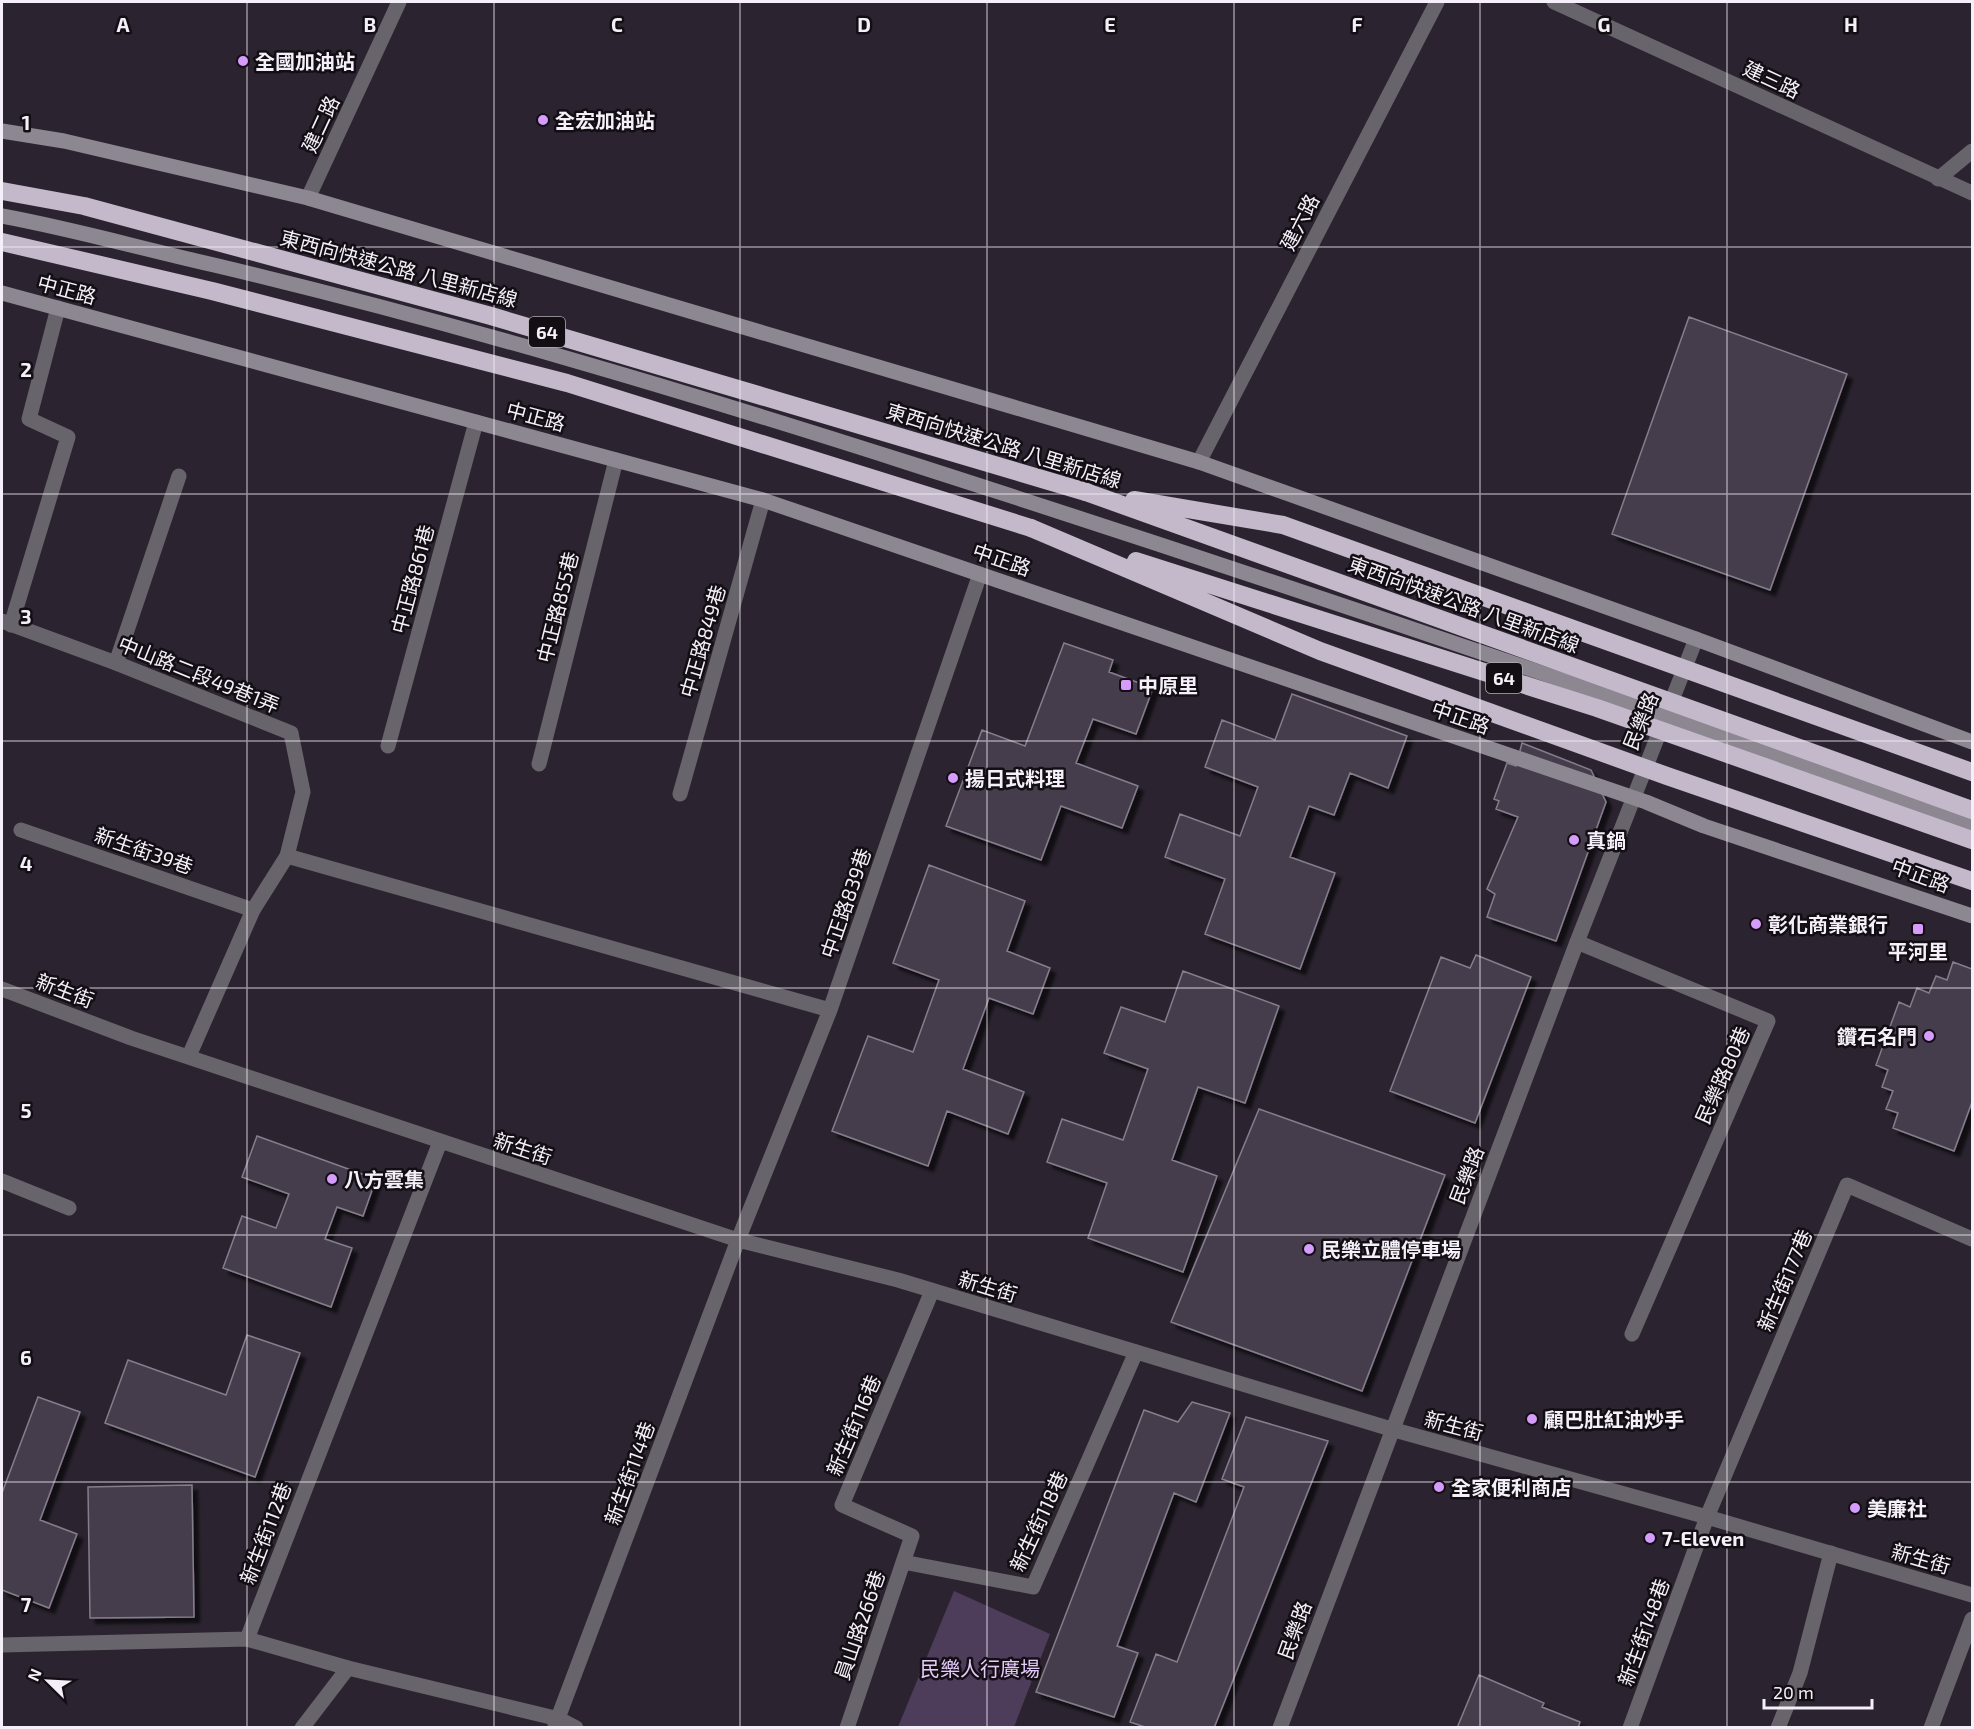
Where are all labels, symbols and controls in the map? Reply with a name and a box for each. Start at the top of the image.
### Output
text: A [116,12,130,36]
text: B [364,12,376,36]
text: C [611,12,623,36]
text: D [857,12,871,36]
text: E [1104,12,1116,36]
text: F [1351,12,1363,36]
text: G [1598,12,1610,36]
text: H [1844,12,1858,36]
place label: 全國加油站 [255,49,355,73]
marker: 全國加油站 [236,54,250,68]
street label: 建三路 [1740,55,1804,103]
street label: 建二路 [296,92,344,156]
place label: 全宏加油站 [555,108,655,132]
text: 1 [22,110,30,134]
marker: 全宏加油站 [536,113,550,127]
street label: 建六路 [1275,190,1323,254]
street label: 東西向快速公路 八里新店線 [278,225,520,311]
street label: 中正路 [35,270,99,308]
road number: 64 [529,317,565,347]
text: 2 [20,357,32,381]
street label: 中正路 [504,397,568,435]
street label: 東西向快速公路 八里新店線 [884,398,1124,492]
street label: 中正路861巷 [386,522,438,636]
street label: 中正路 [970,538,1034,580]
street label: 中正路855巷 [532,549,582,665]
street label: 東西向快速公路 八里新店線 [1345,551,1583,657]
street label: 中正路849巷 [674,582,730,700]
text: 3 [20,604,32,628]
street label: 中山路二段49巷1弄 [115,631,283,717]
road number: 64 [1486,663,1522,693]
place label: 中原里 [1138,673,1198,697]
marker: 中原里 [1119,678,1133,692]
street label: 民樂路 [1618,689,1662,753]
street label: 中正路 [1429,696,1493,738]
place label: 揚日式料理 [965,766,1065,790]
marker: 揚日式料理 [946,771,960,785]
street label: 新生街39巷 [92,822,196,878]
place label: 真鍋 [1586,828,1626,852]
marker: 真鍋 [1567,833,1581,847]
street label: 中正路839巷 [815,845,875,961]
text: 4 [20,851,33,875]
street label: 中正路 [1889,853,1953,897]
place label: 彰化商業銀行 [1768,912,1888,936]
marker: 彰化商業銀行 [1749,917,1763,931]
marker: 平河里 [1911,922,1925,936]
place label: 平河里 [1888,939,1948,963]
street label: 新生街 [33,968,97,1012]
street label: 民樂路80巷 [1690,1023,1754,1127]
place label: 鑽石名門 [1837,1024,1917,1048]
marker: 鑽石名門 [1922,1029,1936,1043]
text: 5 [20,1098,32,1122]
street label: 新生街 [491,1127,555,1169]
street label: 民樂路 [1444,1143,1488,1207]
place label: 八方雲集 [344,1167,424,1191]
marker: 八方雲集 [325,1172,339,1186]
street label: 新生街177巷 [1752,1225,1816,1335]
place label: 民樂立體停車場 [1321,1237,1461,1261]
marker: 民樂立體停車場 [1302,1242,1316,1256]
street label: 新生街 [956,1266,1020,1306]
text: 6 [20,1345,32,1369]
street label: 新生街116巷 [821,1371,885,1479]
street label: 新生街 [1422,1406,1486,1444]
place label: 顧巴肚紅油炒手 [1544,1407,1684,1431]
marker: 顧巴肚紅油炒手 [1525,1412,1539,1426]
street label: 新生街114巷 [599,1418,659,1528]
street label: 新生街118巷 [1004,1467,1072,1575]
place label: 全家便利商店 [1451,1475,1571,1499]
street label: 新生街112巷 [235,1479,295,1587]
marker: 全家便利商店 [1432,1480,1446,1494]
place label: 美廉社 [1867,1496,1927,1520]
marker: 美廉社 [1848,1501,1862,1515]
place label: 7-Eleven [1662,1526,1744,1550]
marker: 7-Eleven [1643,1531,1657,1545]
street label: 新生街 [1889,1538,1953,1578]
street label: 員山路266巷 [829,1567,889,1683]
street label: 新生街148巷 [1613,1575,1673,1689]
text: 7 [21,1592,32,1616]
street label: 民樂路 [1272,1598,1316,1662]
north arrow [18,1651,78,1711]
park label: 民樂人行廣場 [920,1656,1040,1680]
text: N [23,1666,45,1684]
scale bar [1764,1672,1872,1710]
text: 20 m [1773,1681,1814,1703]

